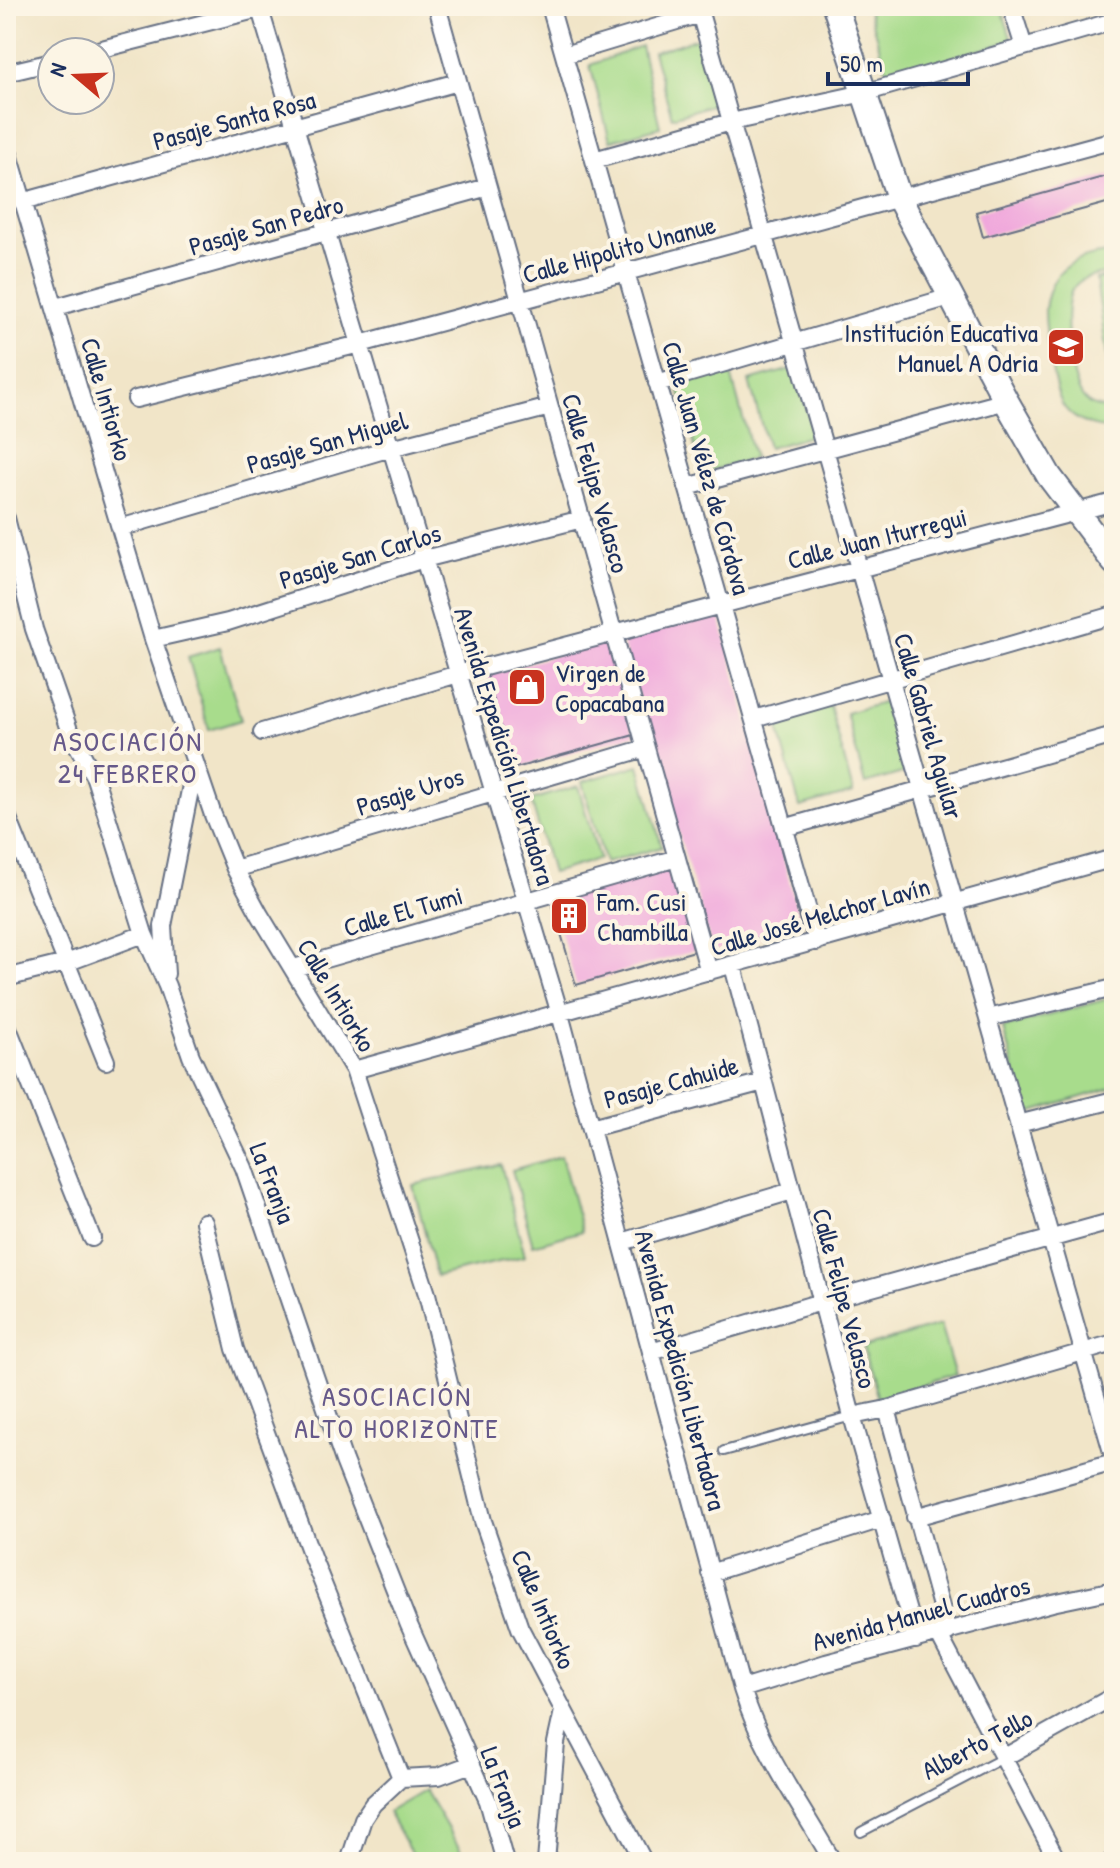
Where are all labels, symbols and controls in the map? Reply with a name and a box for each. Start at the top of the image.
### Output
north arrow [36,36,116,116]
scale bar [828,36,968,86]
text: 50 m [840,47,883,79]
text: N [41,59,73,80]
street label: Pasaje Santa Rosa [149,82,319,158]
street label: Pasaje San Pedro [185,186,347,264]
street label: Calle Hipolito Unanue [519,206,719,292]
place label: Institución Educativa Manuel A Odria [844,315,1038,380]
school or university icon: Institución Educativa Manuel A Odria [1045,326,1087,368]
street label: Calle Intiorko [73,333,141,465]
street label: Calle Juan Vélez de Córdova [654,337,760,599]
street label: Calle Felipe Velasco [554,389,638,577]
street label: Pasaje San Miguel [243,402,412,482]
street label: Calle Juan Iturregui [784,499,970,577]
street label: Pasaje San Carlos [275,515,445,597]
street label: Avenida Expedición Libertadora [446,603,564,889]
street label: Calle Gabriel Aguilar [886,629,972,823]
place label: Virgen de Copacabana [555,655,664,720]
shop icon: Virgen de Copacabana [506,666,548,708]
district label: ASOCIACIÓN 24 FEBRERO [53,722,203,792]
street label: Pasaje Uros [352,758,468,824]
street label: Calle José Melchor Lavín [706,868,934,964]
street label: Calle El Tumi [339,877,467,945]
place label: Fam. Cusi Chambilla [596,884,688,949]
building icon: Fam. Cusi Chambilla [548,895,590,937]
street label: Calle Intiorko [289,932,385,1058]
street label: Pasaje Cahuide [600,1047,742,1117]
street label: La Franja [242,1138,304,1228]
street label: Calle Felipe Velasco [804,1204,886,1392]
street label: Avenida Expedición Libertadora [627,1226,735,1514]
district label: ASOCIACIÓN ALTO HORIZONTE [294,1377,500,1447]
street label: Calle Intiorko [503,1544,585,1674]
street label: Avenida Manuel Cuadros [808,1567,1034,1659]
street label: Alberto Tello [916,1700,1038,1788]
street label: La Franja [473,1742,535,1832]

